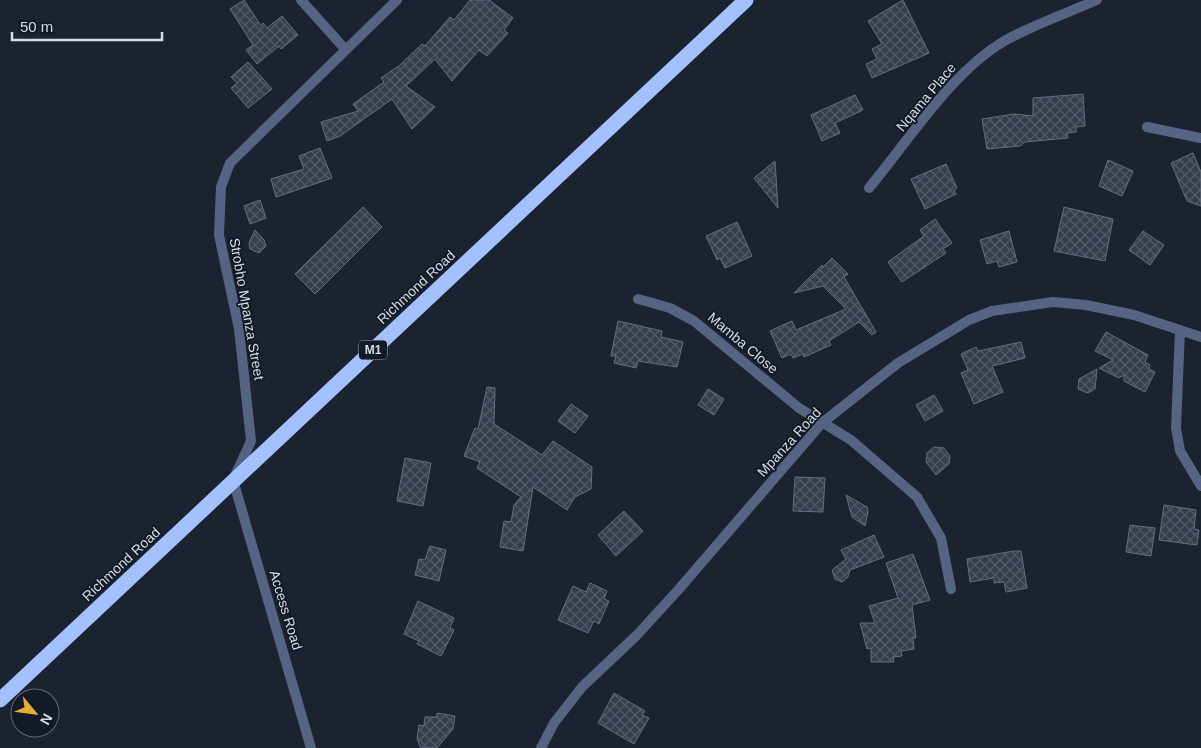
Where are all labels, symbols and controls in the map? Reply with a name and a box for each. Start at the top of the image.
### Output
scale bar [12,10,162,42]
text: 50 m [20,18,53,35]
street label: Nqama Place [893,60,959,134]
street label: Strobho Mpanza Street [227,237,267,381]
street label: Richmond Road [374,247,458,327]
street label: Mamba Close [705,309,781,377]
road number: M1 [359,340,387,360]
street label: Mpanza Road [754,404,824,480]
street label: Richmond Road [79,524,163,604]
street label: Access Road [266,568,306,652]
north arrow [10,688,60,738]
text: N [37,711,56,728]

